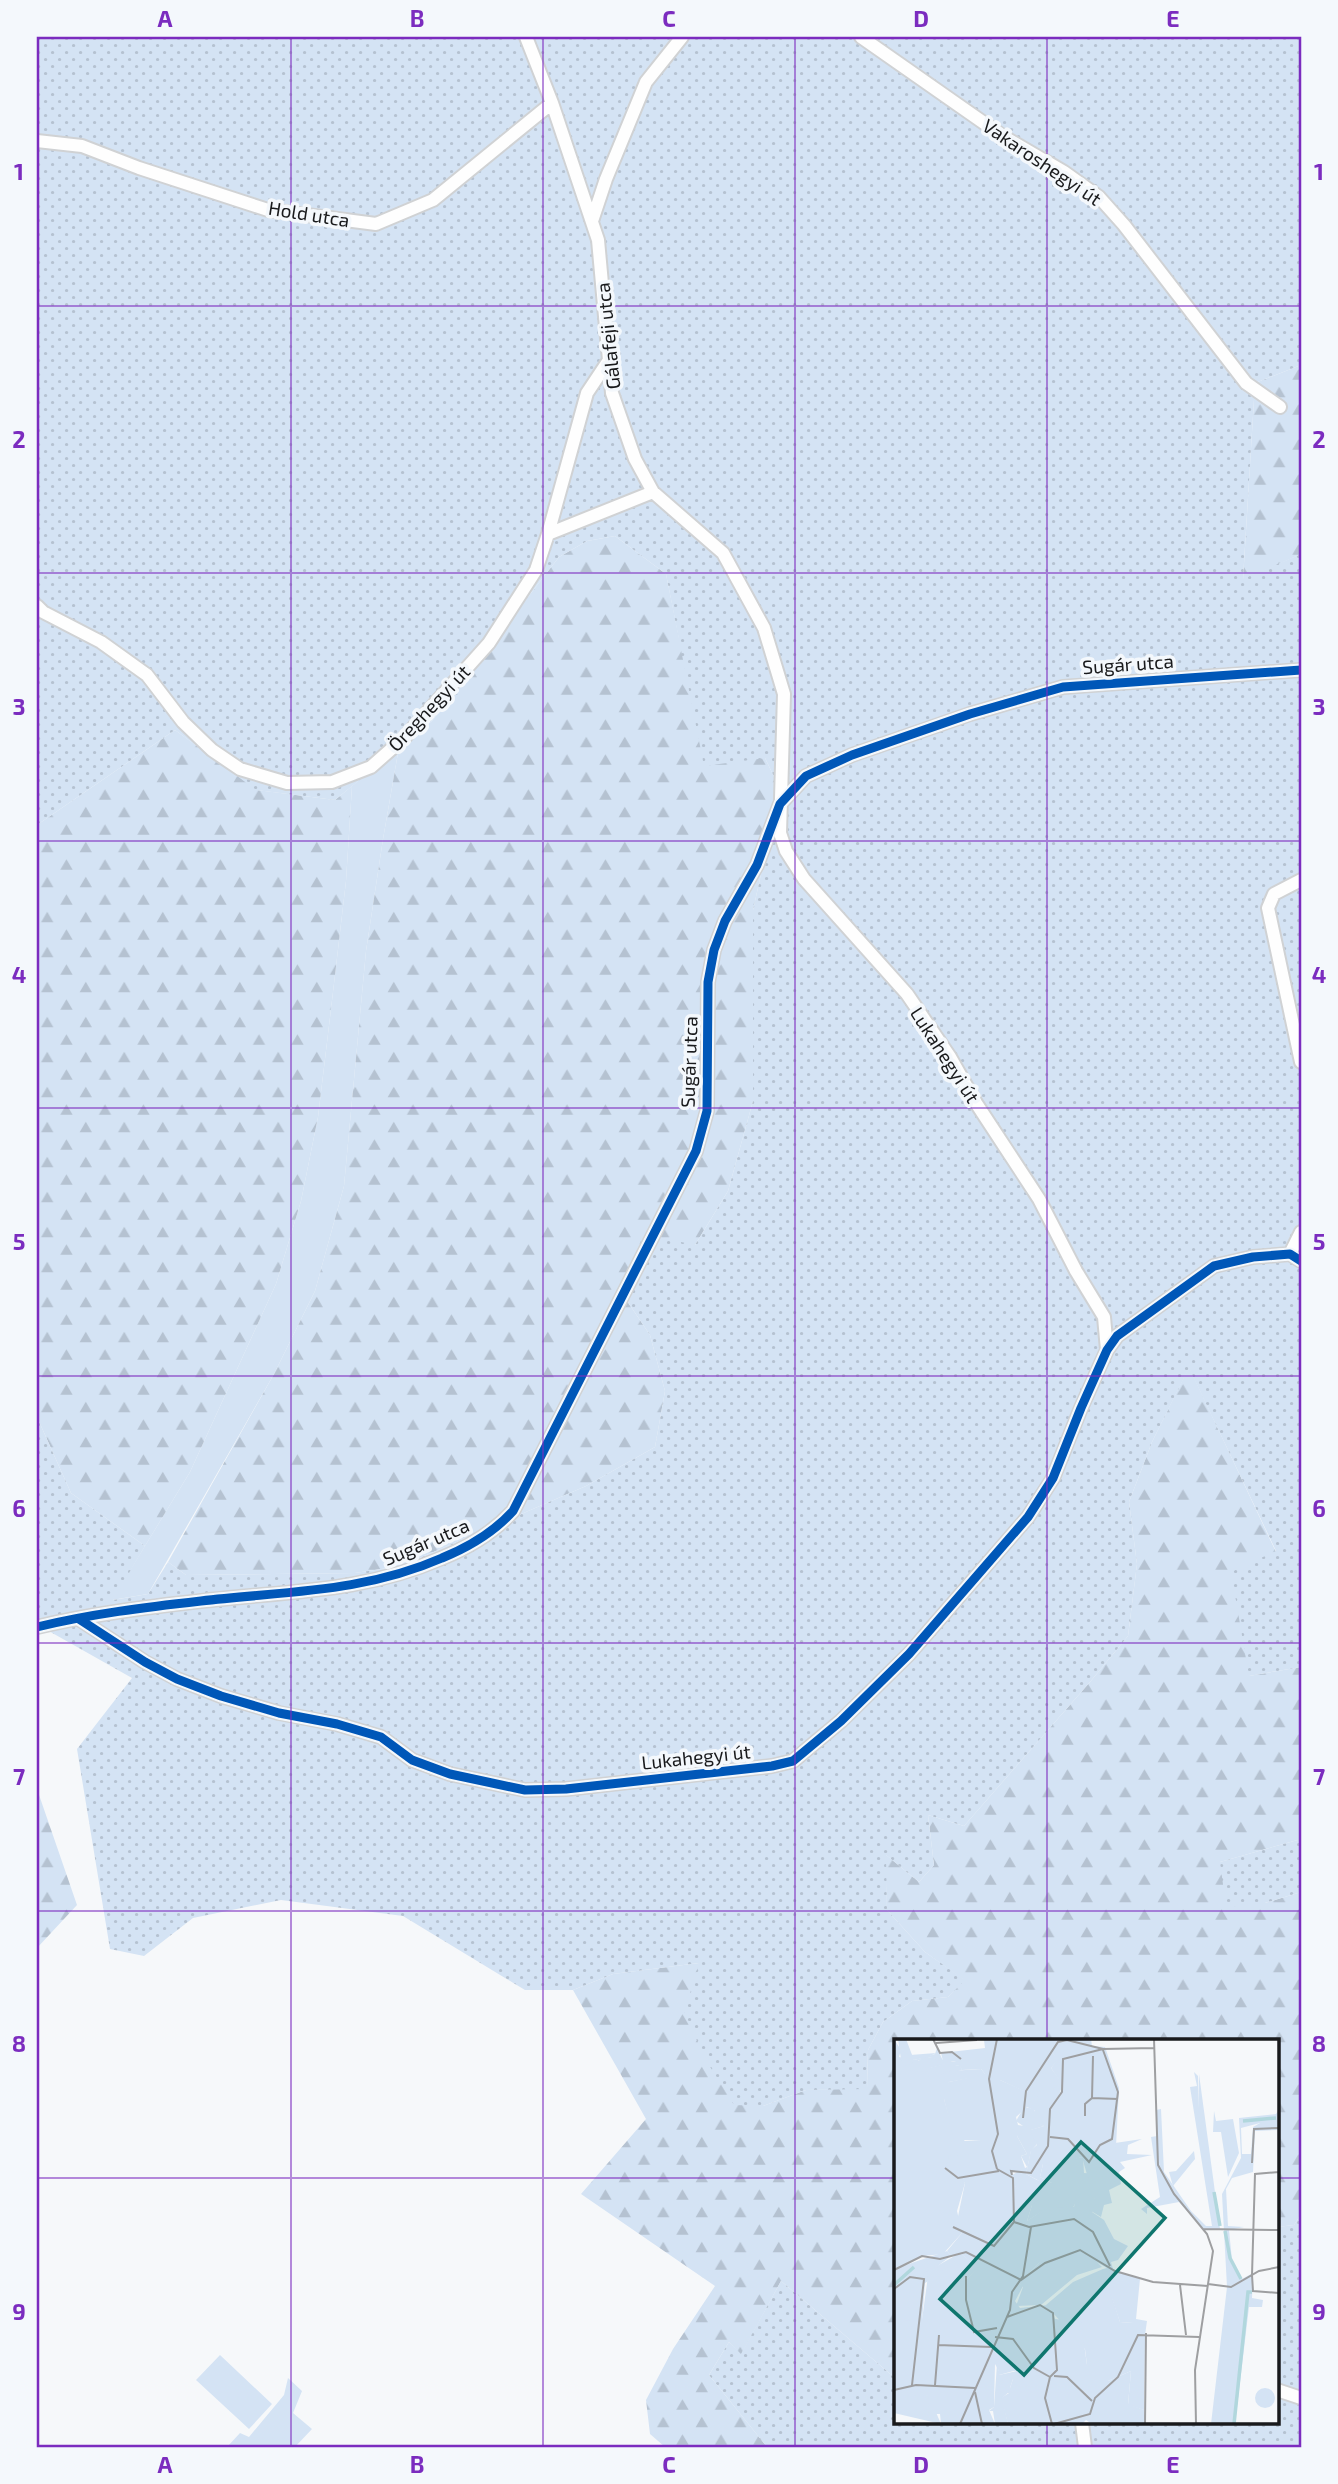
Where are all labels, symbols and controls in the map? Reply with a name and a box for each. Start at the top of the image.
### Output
text: A [157,4,173,32]
text: B [410,4,424,32]
text: C [662,4,676,32]
text: D [913,4,929,32]
text: E [1166,4,1180,32]
street label: Vakaroshegyi út [979,113,1106,210]
text: 1 [14,157,24,185]
text: 1 [1314,157,1324,185]
street label: Hold utca [267,196,351,231]
street label: Gálafeji utca [590,282,625,391]
text: 2 [12,425,26,453]
text: 2 [1312,425,1326,453]
street label: Sugár utca [1081,649,1174,678]
street label: Öreghegyi út [383,660,474,756]
text: 3 [12,692,26,720]
text: 3 [1312,692,1326,720]
text: 4 [12,960,26,988]
text: 4 [1312,960,1326,988]
street label: Lukahegyi út [906,1002,985,1107]
street label: Sugár utca [675,1016,702,1108]
text: 5 [13,1227,25,1255]
text: 5 [1313,1227,1325,1255]
text: 6 [12,1494,26,1522]
text: 6 [1312,1494,1326,1522]
street label: Sugár utca [379,1513,472,1570]
street label: Lukahegyi út [640,1739,752,1774]
text: 7 [13,1762,25,1790]
text: 7 [1313,1762,1325,1790]
text: 8 [12,2029,26,2057]
text: 8 [1312,2029,1326,2057]
inset map [894,2039,1278,2424]
text: 9 [12,2297,26,2325]
text: 9 [1312,2297,1326,2325]
text: A [157,2450,173,2478]
text: B [410,2450,424,2478]
text: C [662,2450,676,2478]
text: D [913,2450,929,2478]
text: E [1166,2450,1180,2478]

